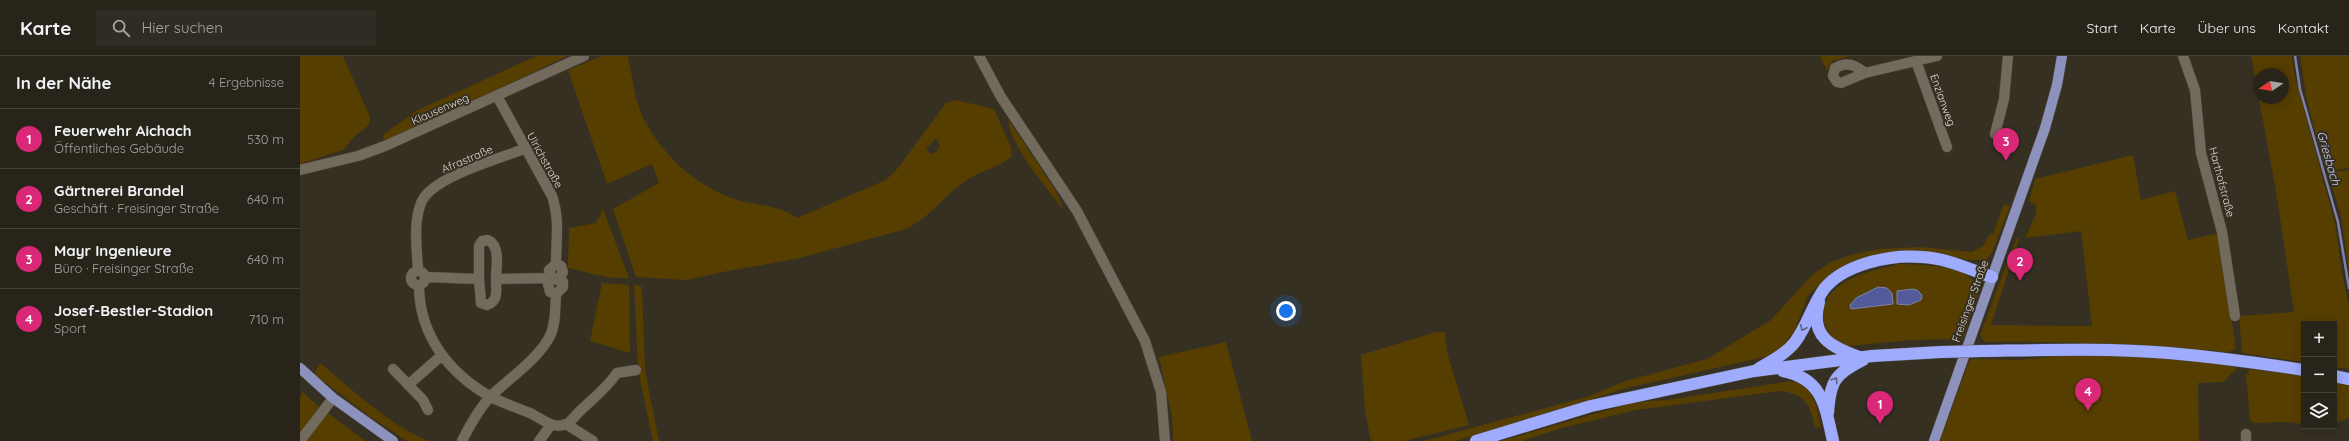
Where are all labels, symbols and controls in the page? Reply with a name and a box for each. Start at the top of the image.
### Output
search box [96,10,376,46]
text: Karte [20,16,72,40]
icon: search [110,17,132,39]
text: Hier suchen [142,18,223,37]
text: Start [2086,19,2118,37]
text: Karte [2140,19,2176,37]
text: Über uns [2198,19,2256,37]
text: Kontakt [2278,19,2329,37]
north arrow [2253,68,2289,104]
text: In der Nähe [16,72,112,93]
street label: Enzianweg [1927,72,1959,128]
text: 4 Ergebnisse [208,74,284,90]
street label: Klausenweg [409,90,471,128]
text: Feuerwehr Aichach [54,121,192,140]
pin: 3 [1993,128,2019,161]
water label: Griesbach [2314,129,2344,187]
street label: Ulrichstraße [524,130,566,190]
text: 1 [26,131,32,147]
text: 530 m [247,131,284,147]
text: Öffentliches Gebäude [54,140,184,156]
street label: Afrastraße [439,142,495,176]
street label: Harthofstraße [2206,145,2238,219]
text: Gärtnerei Brandel [54,181,184,200]
text: 2 [25,191,33,207]
text: 640 m [247,191,284,207]
text: Geschäft · Freisinger Straße [54,200,219,216]
text: Mayr Ingenieure [54,241,172,260]
pin: 2 [2007,248,2033,281]
text: 3 [26,251,32,267]
text: 640 m [247,251,284,267]
street label: Freisinger Straße [1949,258,1991,344]
text: Büro · Freisinger Straße [54,260,194,276]
text: Josef-Bestler-Stadion [54,301,213,320]
your location [1276,301,1296,321]
text: 4 [25,311,33,327]
text: 710 m [249,311,284,327]
text: Sport [54,320,86,336]
map controls [2301,321,2337,429]
button: + [2301,321,2337,357]
one-way arrow [1800,324,1808,331]
button: − [2301,357,2337,393]
one-way arrow [1831,377,1838,384]
pin: 4 [2075,378,2101,411]
pin: 1 [1867,391,1893,424]
button: layers [2301,393,2337,429]

